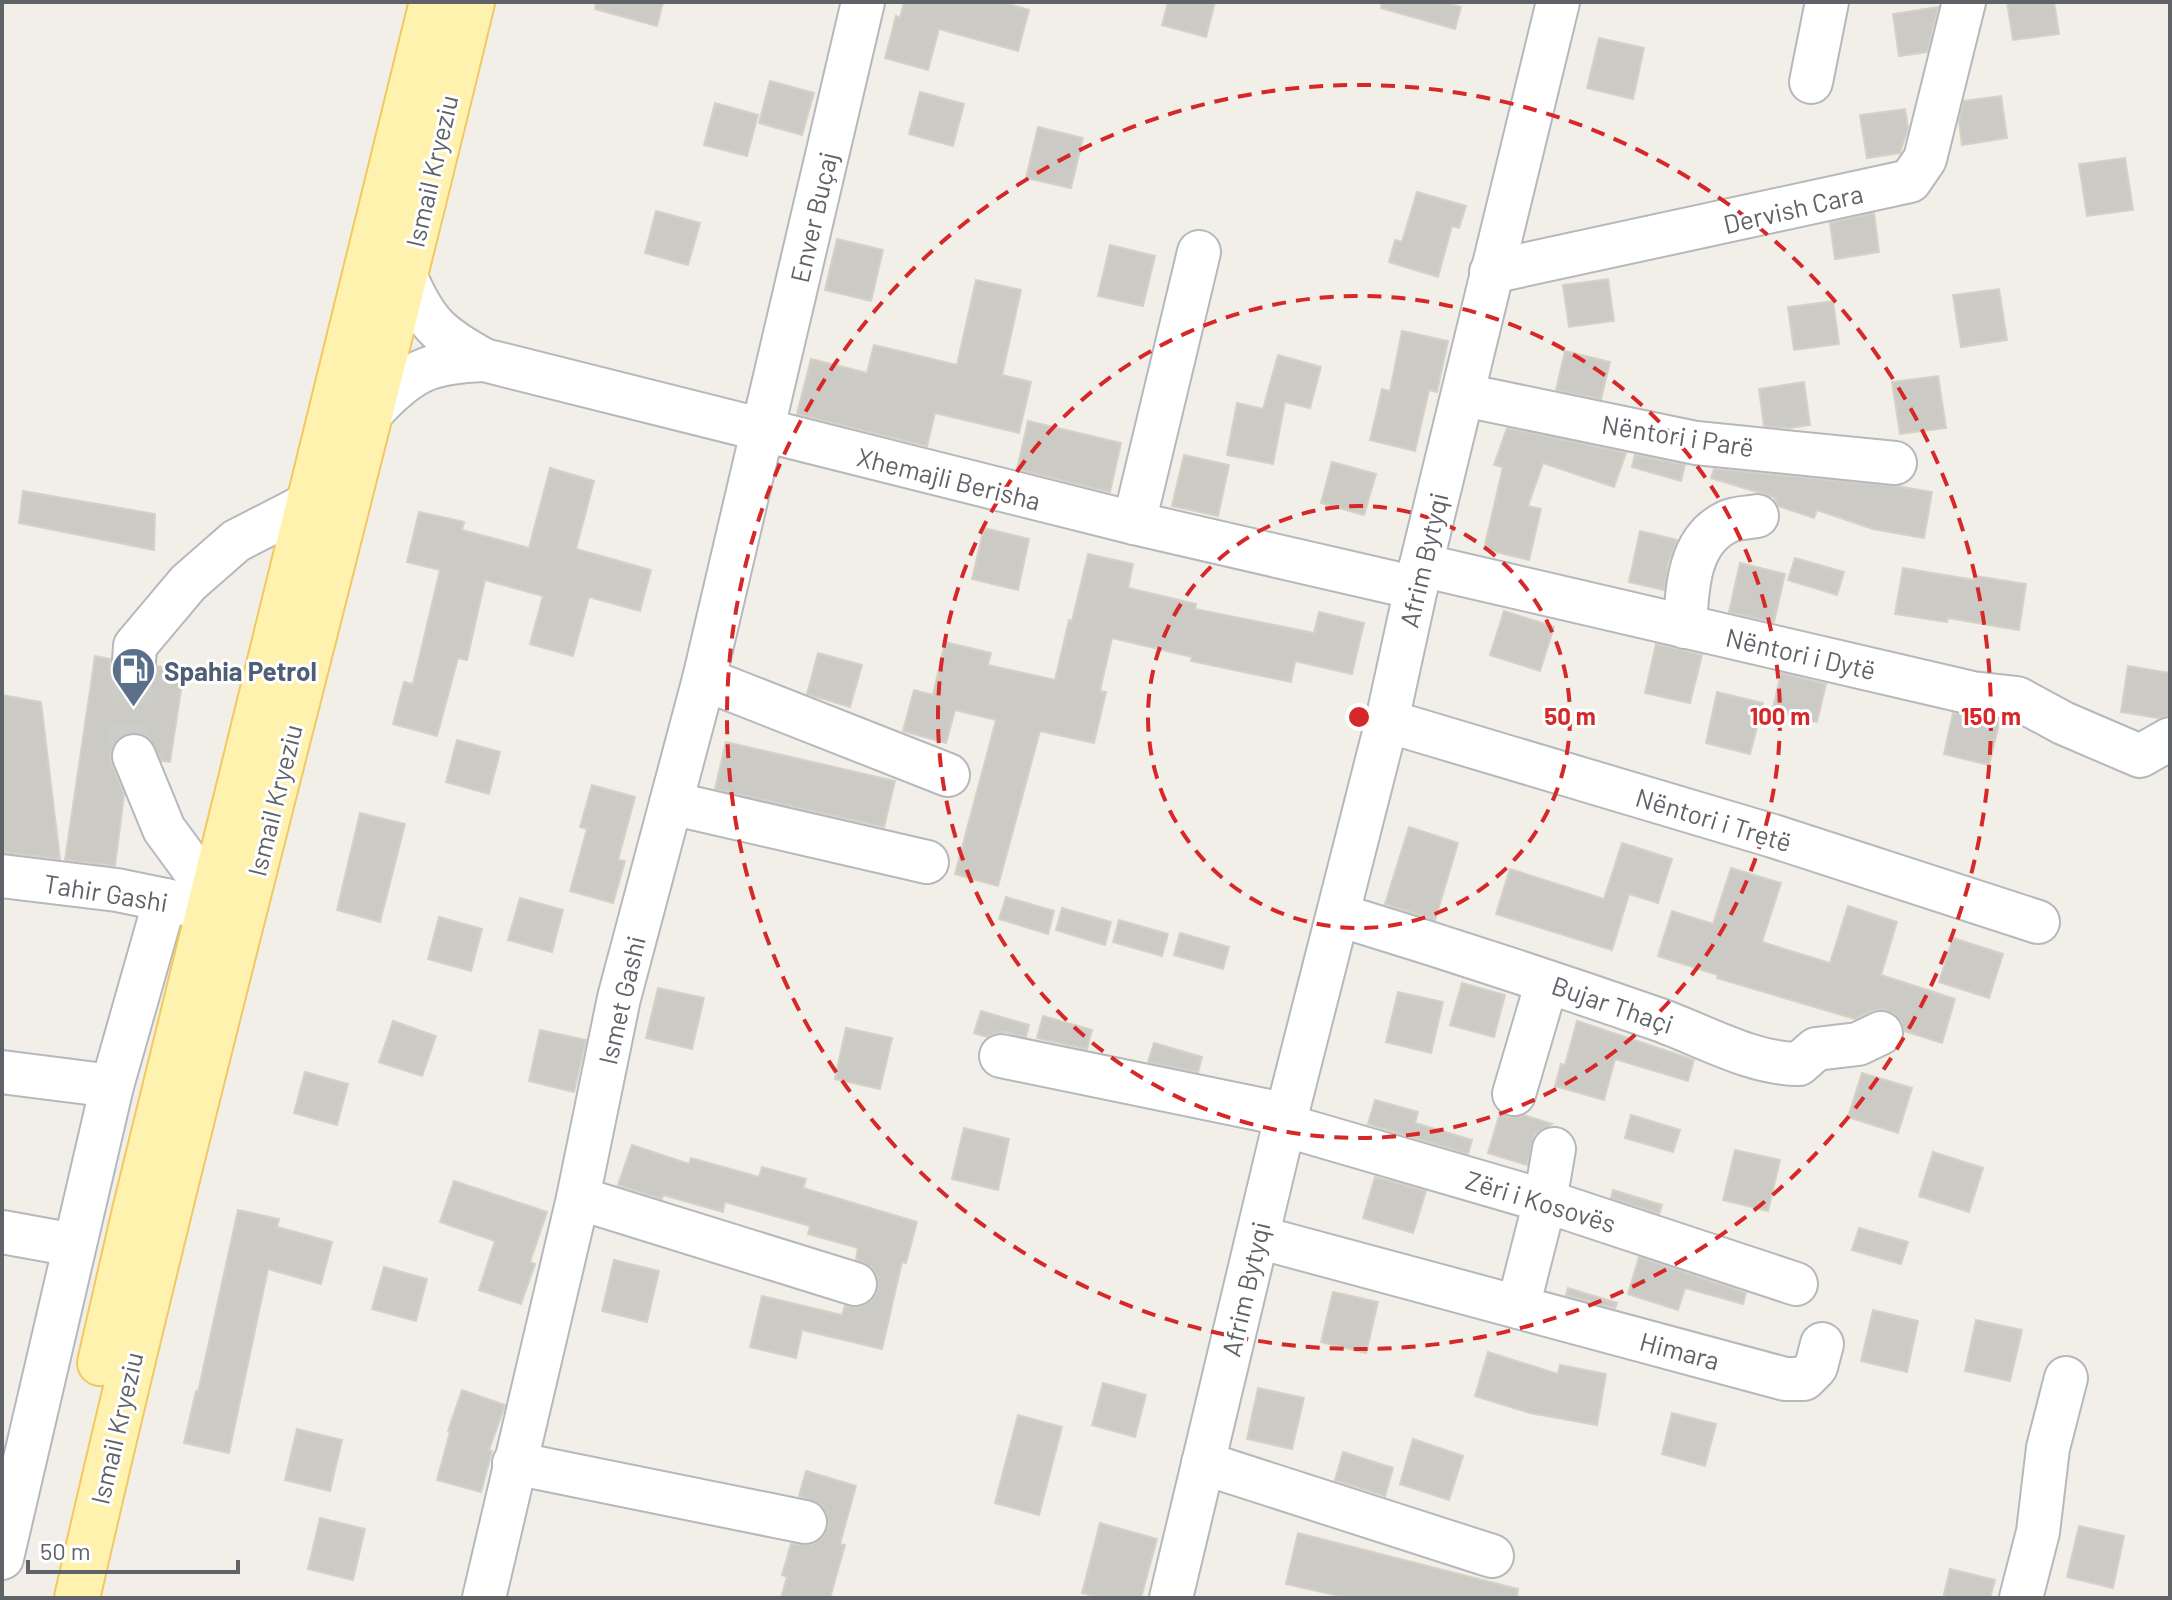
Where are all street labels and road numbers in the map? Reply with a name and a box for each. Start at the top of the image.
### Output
street label: Ismail Kryeziu [398,92,464,250]
street label: Enver Buçaj [783,149,843,285]
street label: Dervish Cara [1720,177,1866,239]
street label: Nëntori i Parë [1600,408,1756,462]
street label: Xhemajli Berisha [854,440,1044,516]
street label: Afrim Bytyqi [1392,490,1454,630]
street label: Nëntori i Dytë [1723,621,1879,685]
street label: Ismail Kryeziu [240,721,308,879]
street label: Nëntori i Tretë [1632,781,1796,857]
street label: Tahir Gashi [42,867,170,917]
street label: Ismet Gashi [591,933,651,1067]
street label: Bujar Thaçi [1548,969,1678,1039]
street label: Zëri i Kosovës [1462,1164,1620,1238]
street label: Afrim Bytyqi [1214,1219,1276,1359]
street label: Himara [1637,1325,1723,1375]
street label: Ismail Kryeziu [83,1349,149,1507]

